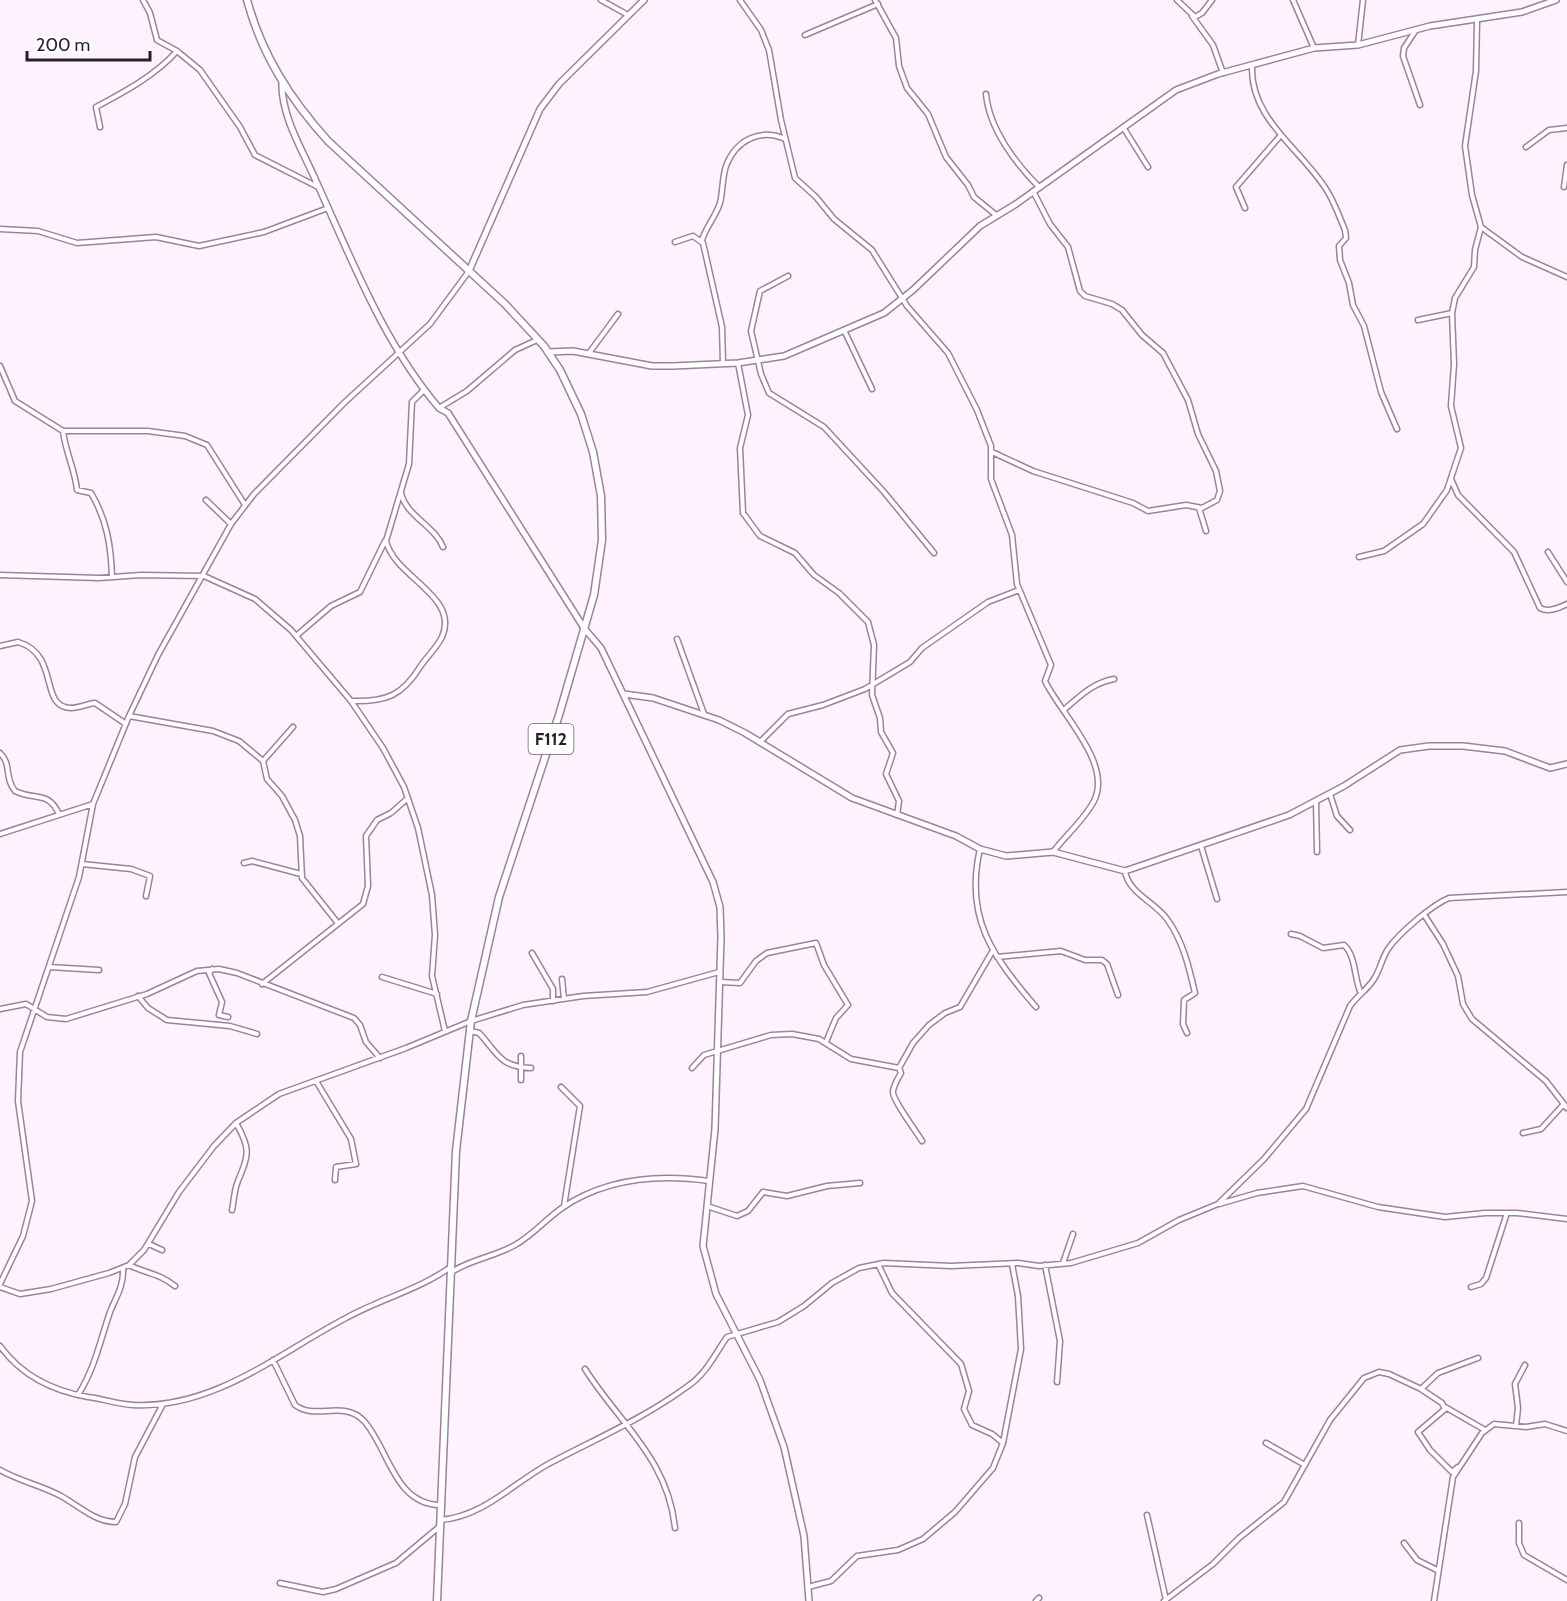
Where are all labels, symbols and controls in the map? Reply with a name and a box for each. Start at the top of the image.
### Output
scale bar [27,24,150,62]
text: 200 m [36,34,90,56]
road number: F112 [528,724,574,754]

